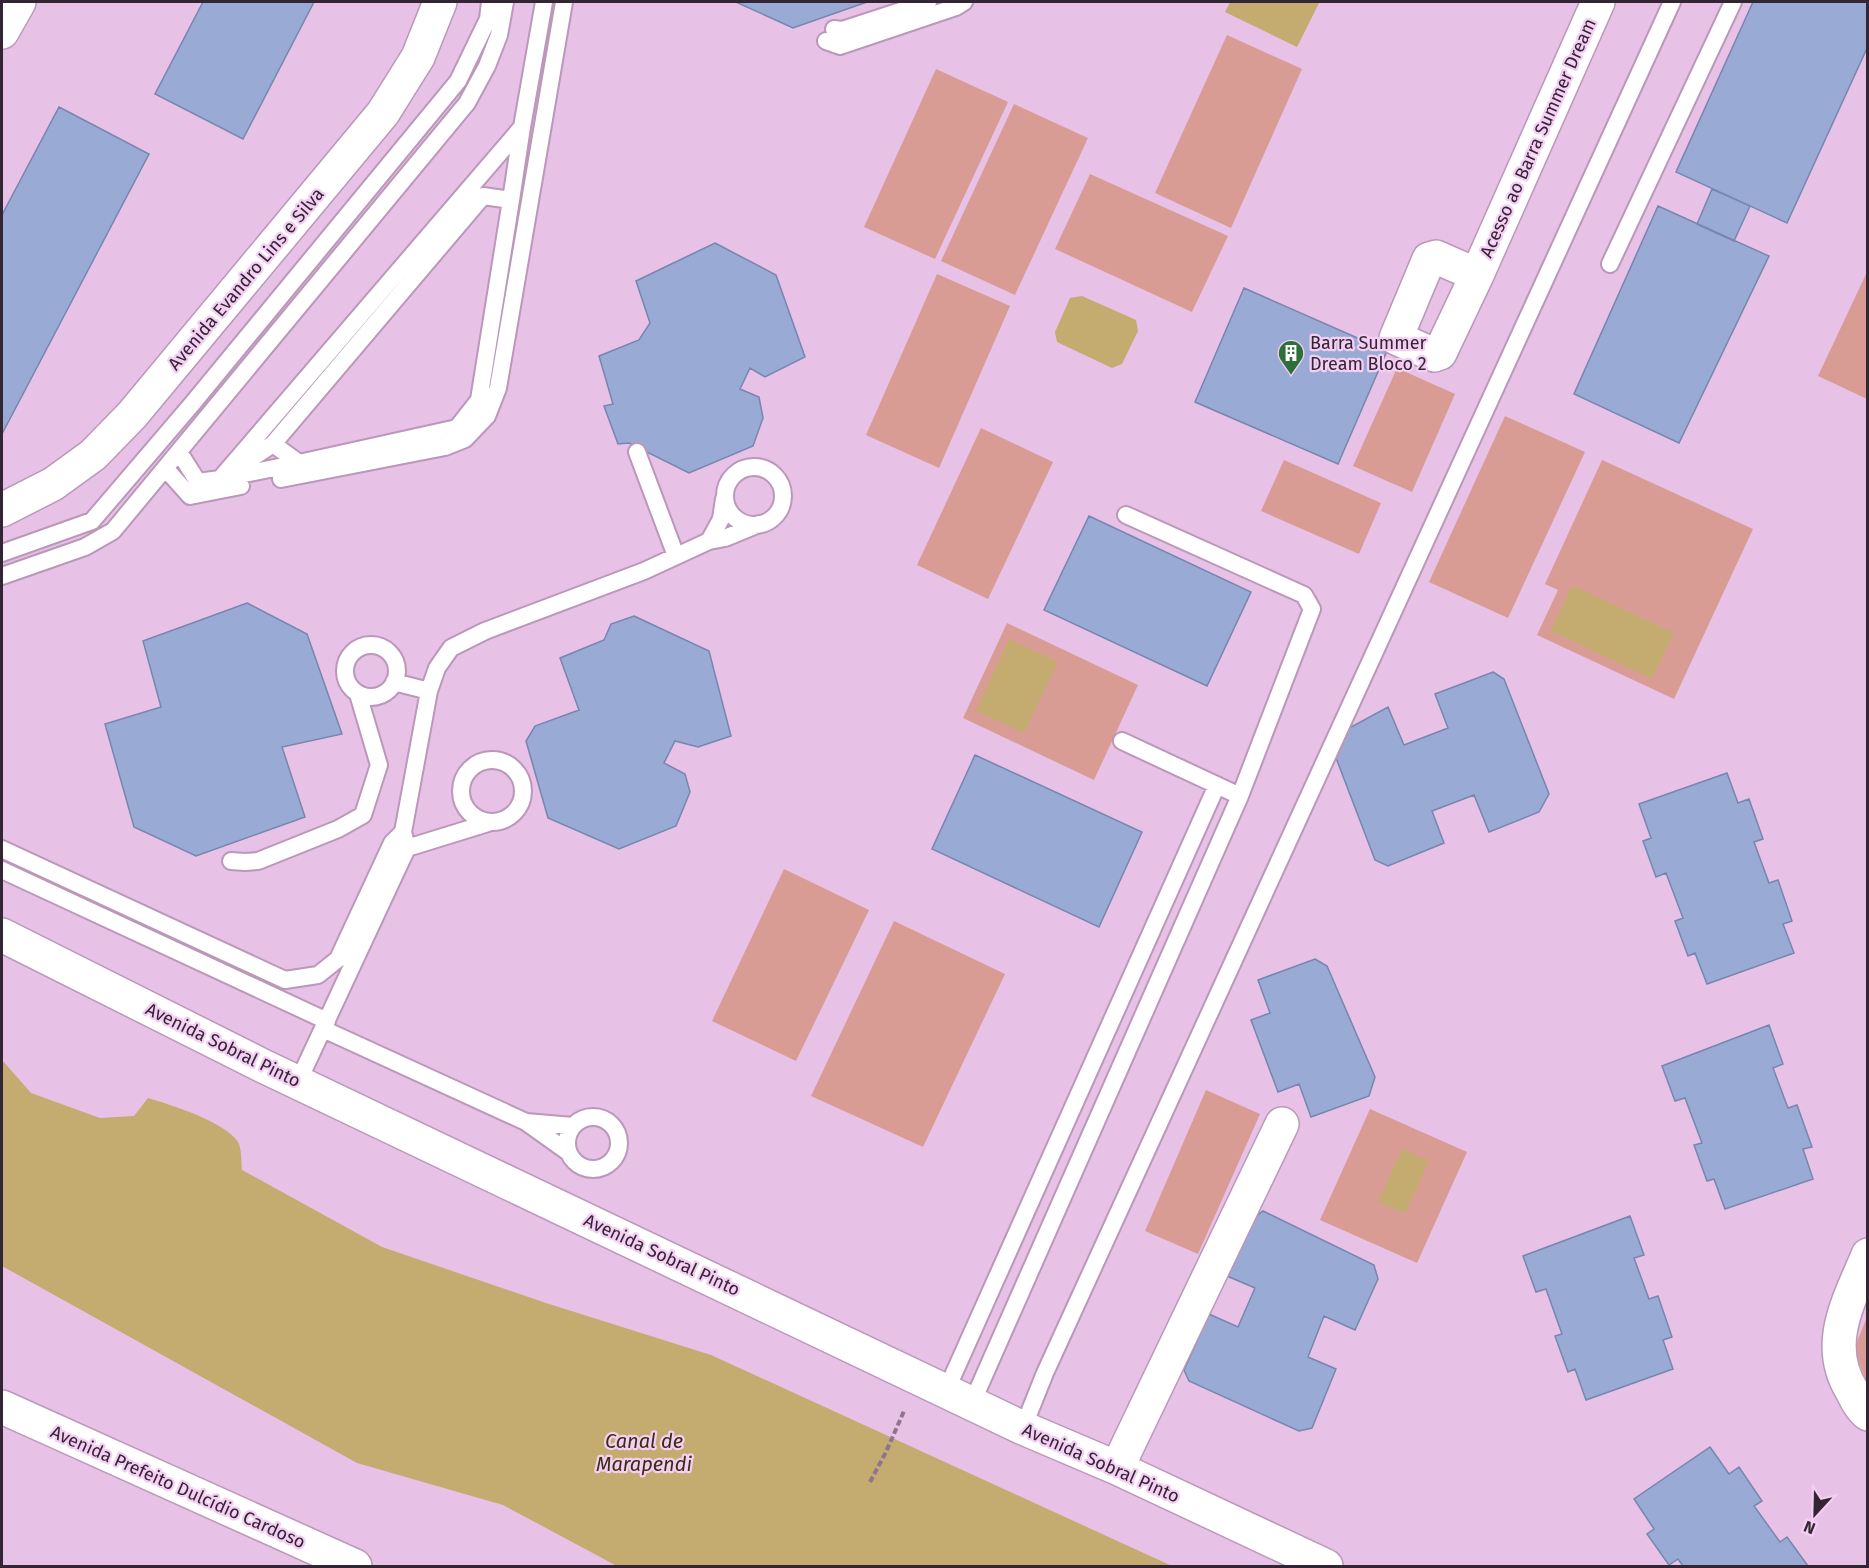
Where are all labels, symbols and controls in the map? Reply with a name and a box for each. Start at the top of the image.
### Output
street label: Acesso ao Barra Summer Dream [1475,15,1601,261]
street label: Avenida Evandro Lins e Silva [163,183,329,375]
place label: Barra Summer Dream Bloco 2 [1310,332,1427,375]
building icon: Barra Summer Dream Bloco 2 [1276,338,1306,376]
street label: Avenida Sobral Pinto [142,998,304,1092]
street label: Avenida Sobral Pinto [580,1209,744,1301]
street label: Avenida Sobral Pinto [1019,1418,1183,1508]
street label: Avenida Prefeito Dulcídio Cardoso [47,1421,309,1553]
water label: Canal de Marapendi [596,1429,692,1476]
north arrow [1785,1484,1845,1544]
text: N [1801,1517,1818,1538]

